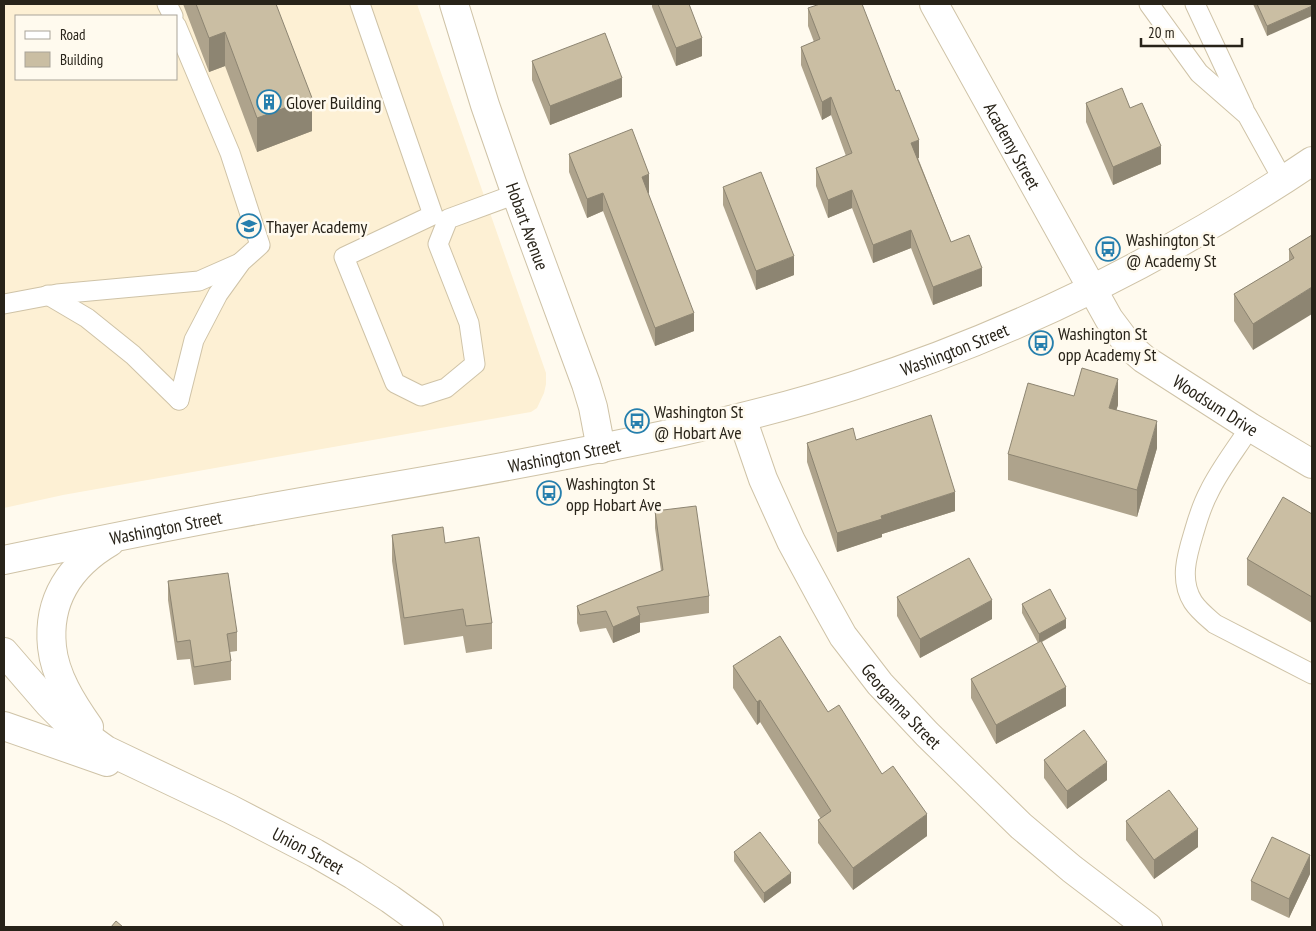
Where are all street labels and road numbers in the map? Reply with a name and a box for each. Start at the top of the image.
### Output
street label: Academy Street [979,98,1046,193]
street label: Hobart Avenue [501,179,554,273]
street label: Washington Street [897,317,1012,381]
street label: Woodsum Drive [1169,369,1263,441]
street label: Washington Street [506,433,622,477]
street label: Washington Street [108,505,224,549]
street label: Georganna Street [857,658,946,753]
street label: Union Street [269,822,348,879]

